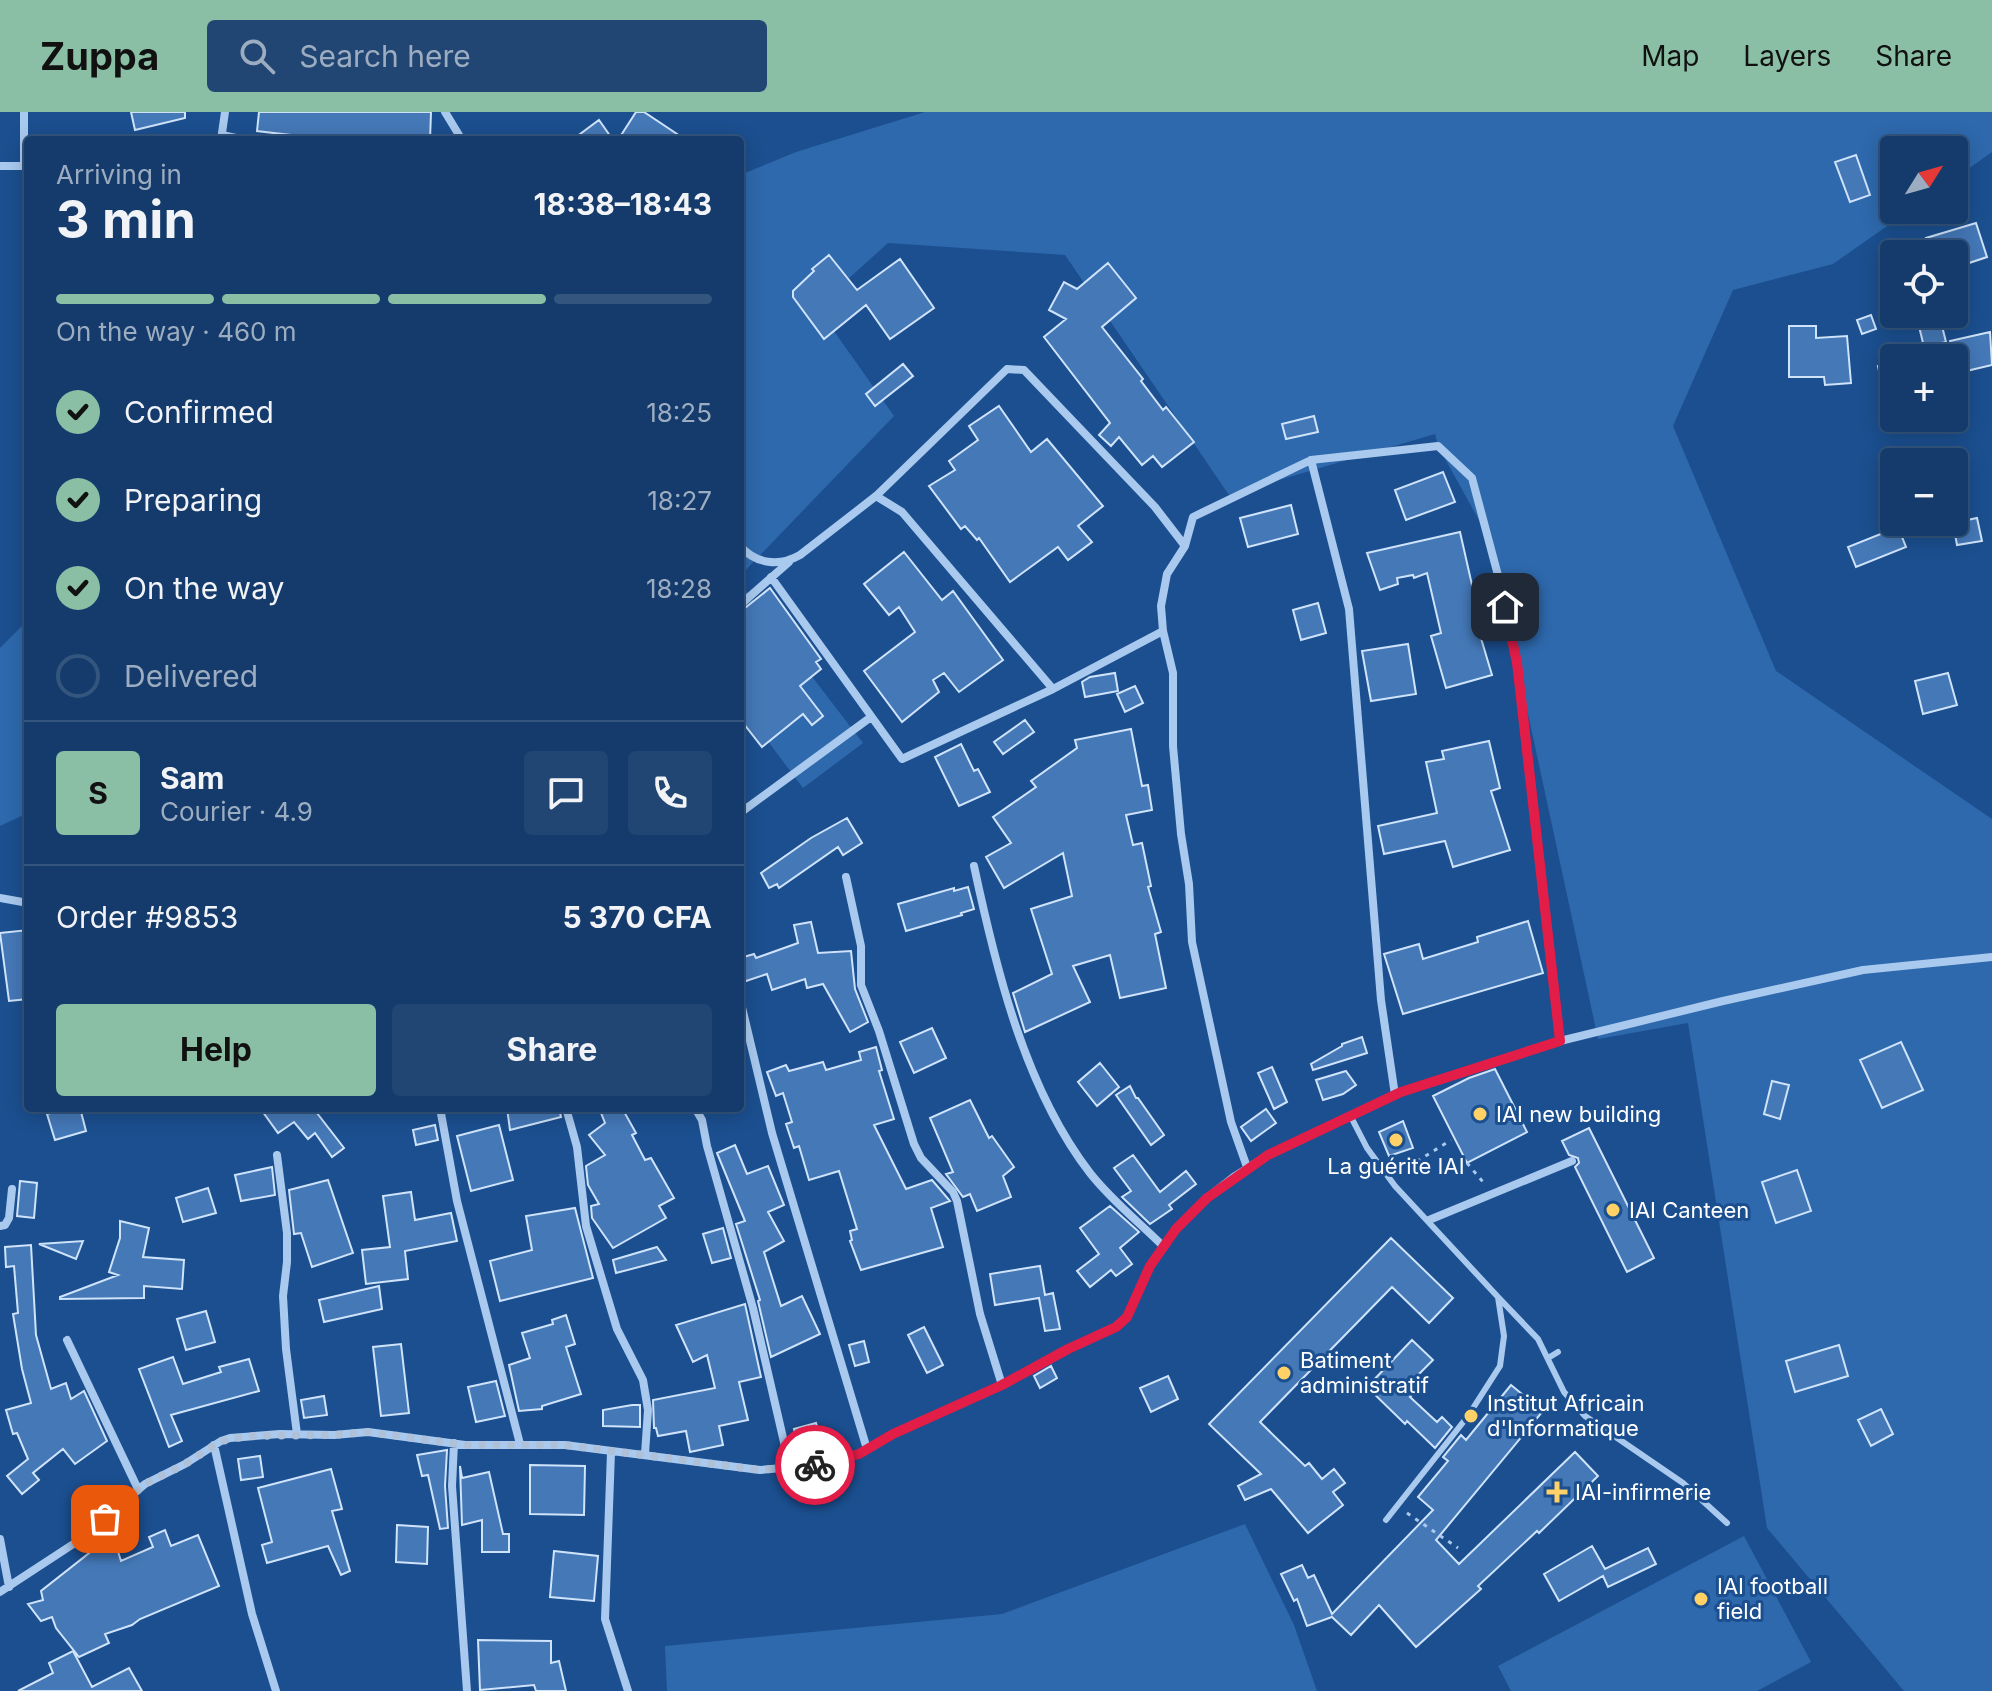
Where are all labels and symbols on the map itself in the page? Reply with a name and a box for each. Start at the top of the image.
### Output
north arrow [1880,136,1968,224]
pin [1471,573,1539,641]
place label: IAI new building [1496,1101,1661,1127]
marker: IAI new building [1471,1105,1489,1123]
marker: La guérite IAI [1387,1131,1405,1149]
place label: La guérite IAI [1327,1153,1465,1179]
place label: IAI Canteen [1629,1197,1749,1223]
marker: IAI Canteen [1604,1201,1622,1219]
place label: Batiment administratif [1300,1347,1429,1398]
marker: Batiment administratif [1275,1364,1293,1382]
place label: Institut Africain d'Informatique [1487,1390,1644,1441]
marker: Institut Africain d'Informatique [1462,1407,1480,1425]
courier [775,1425,855,1505]
place label: IAI-infirmerie [1575,1479,1711,1505]
marker: IAI-infirmerie [1546,1481,1568,1503]
pin [71,1485,139,1553]
place label: IAI football field [1717,1573,1828,1624]
marker: IAI football field [1692,1590,1710,1608]

